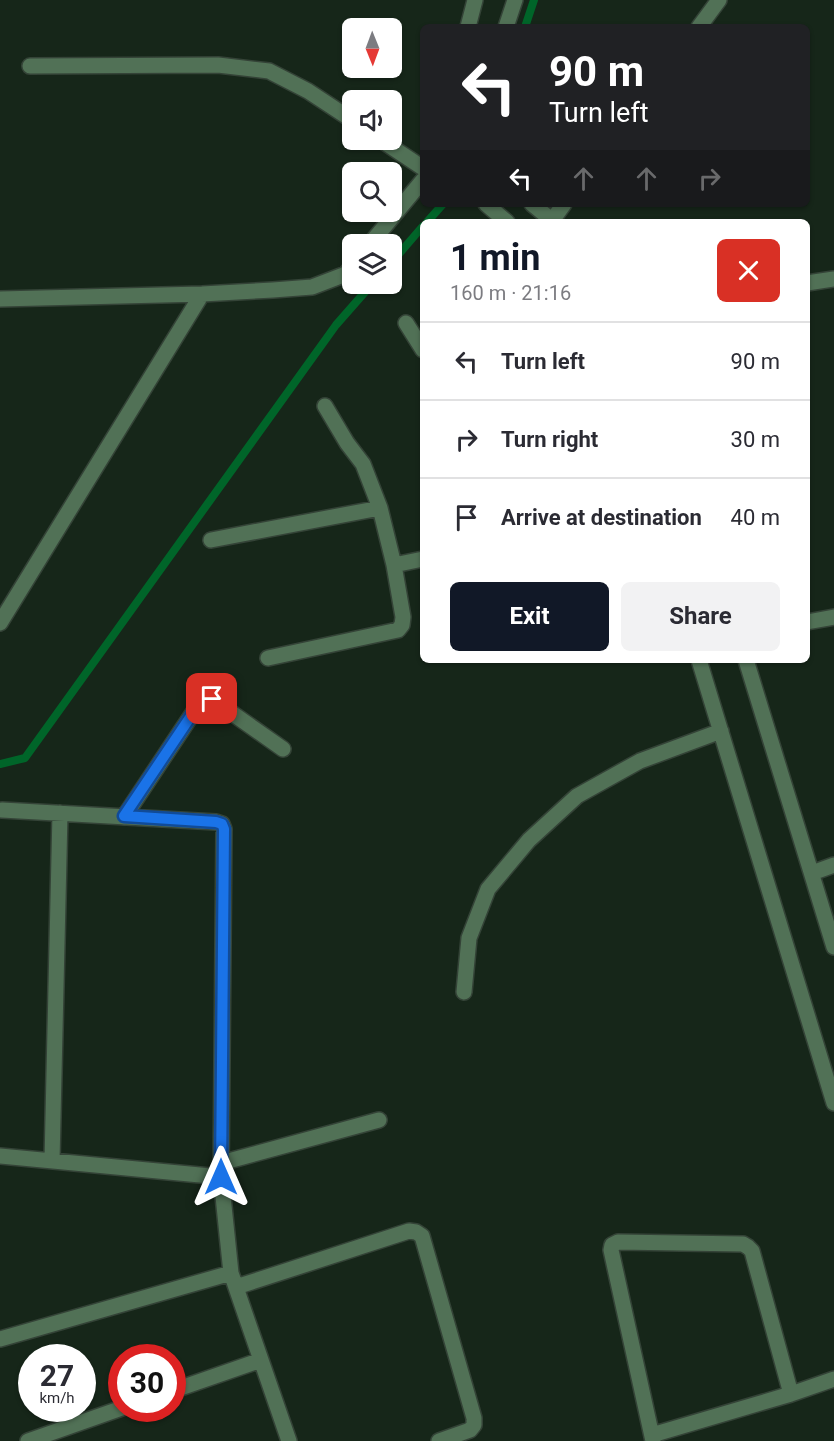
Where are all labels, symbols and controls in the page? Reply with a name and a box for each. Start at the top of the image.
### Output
north arrow [342,18,402,78]
map controls [342,18,402,294]
text: 90 m [549,47,644,96]
icon: left [450,48,528,126]
button: sound [342,90,402,150]
text: Turn left [549,97,649,129]
button: search [342,162,402,222]
icon: left [504,162,537,195]
icon: ahead [567,162,600,195]
icon: ahead [630,162,663,195]
icon: right [693,162,726,195]
button: layers [342,234,402,294]
text: 1 min [450,237,541,279]
button: close [717,239,780,302]
text: 160 m · 21:16 [450,281,571,305]
icon: left [450,345,483,378]
text: Turn left [501,349,585,374]
text: 90 m [731,349,780,374]
icon: right [450,423,483,456]
text: Turn right [501,427,598,452]
text: 30 m [731,427,780,452]
icon: arrive [450,501,483,534]
text: Arrive at destination [501,505,702,530]
text: 40 m [731,505,780,530]
button: Exit [450,582,609,651]
button: Share [621,582,780,651]
pin [186,673,237,724]
icon: arrive [195,682,228,715]
position arrow [189,1145,253,1209]
speed limit sign: 30 [108,1344,186,1422]
text: 27 [40,1358,74,1393]
text: km/h [39,1389,75,1407]

